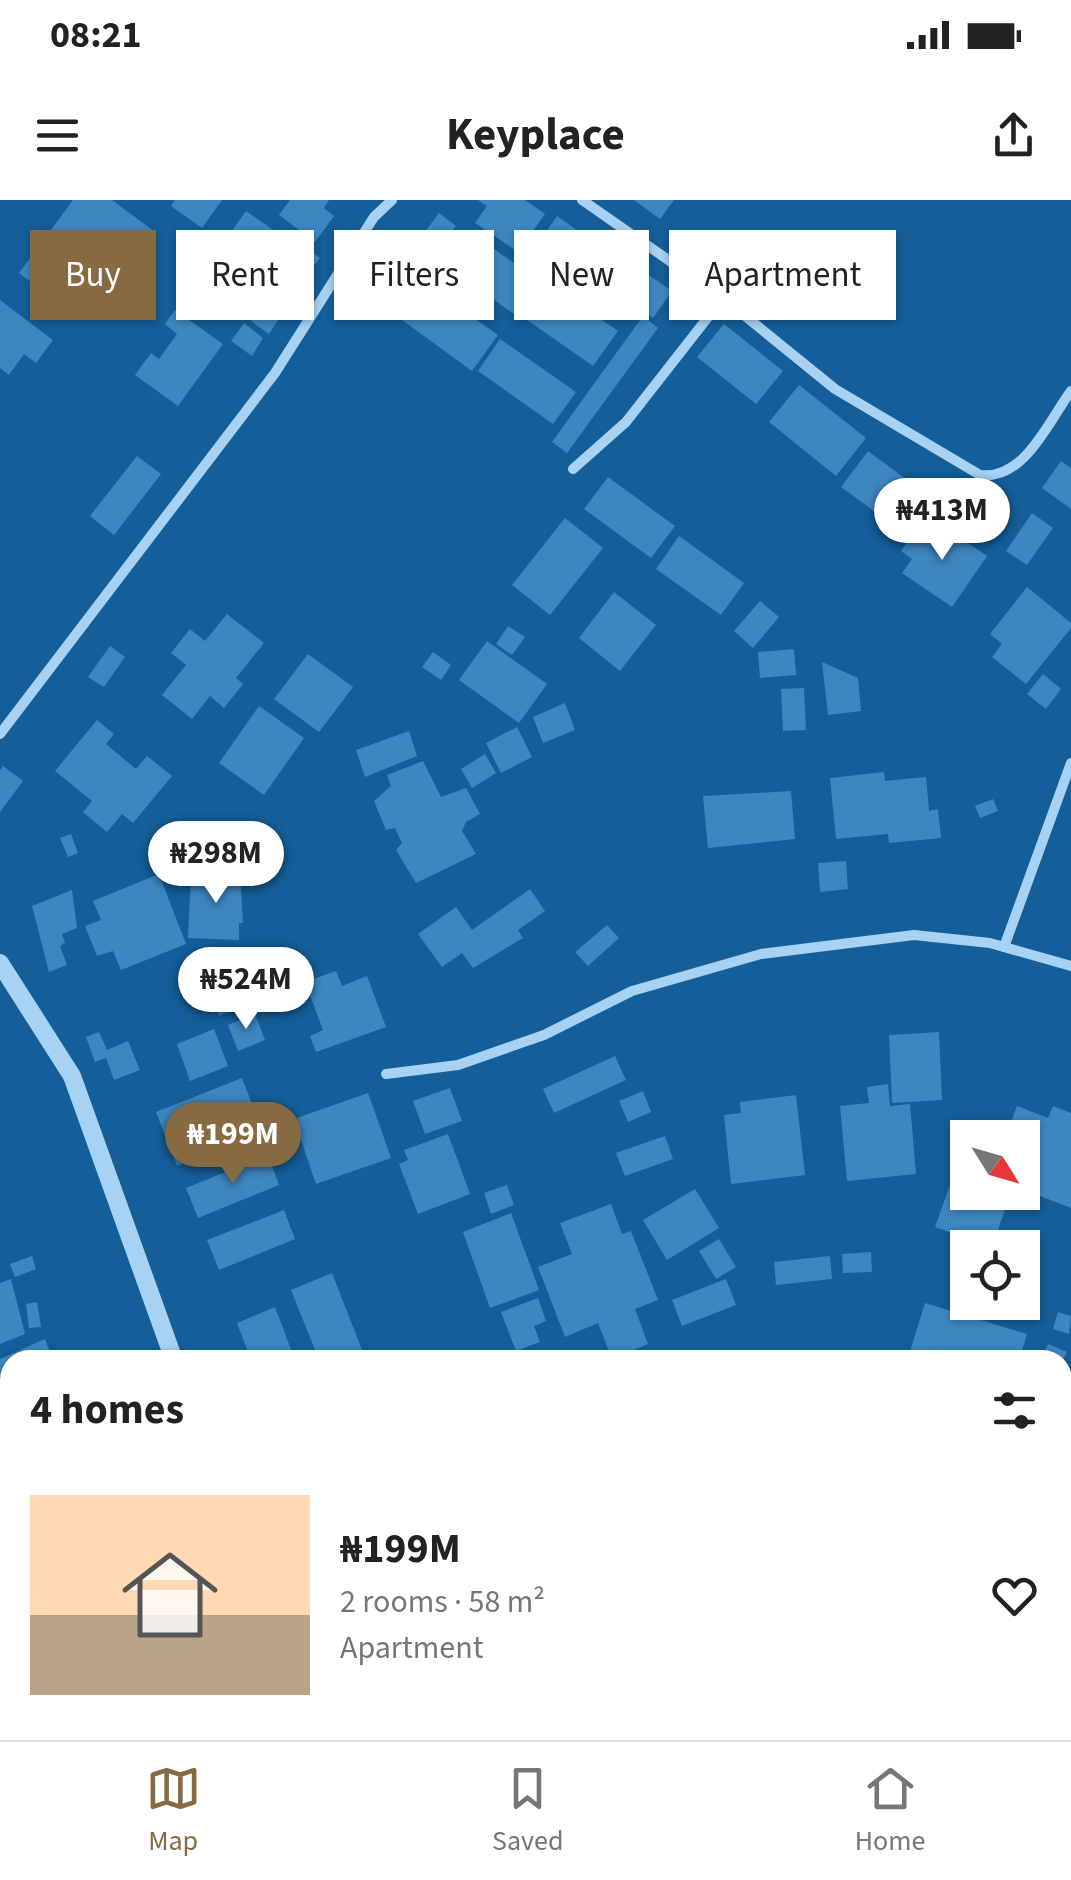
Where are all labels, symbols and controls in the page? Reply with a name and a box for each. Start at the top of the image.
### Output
text: 08:21 [50,8,142,62]
text: Keyplace [446,103,625,167]
icon: menu [30,108,85,163]
icon: share [986,108,1041,163]
chip: Buy [30,230,156,320]
chip: Rent [176,230,314,320]
chip: Filters [334,230,494,320]
chip: New [514,230,649,320]
chip: Apartment [669,230,896,320]
pin: ₦413M [872,478,1012,563]
text: ₦413M [896,487,988,533]
pin: ₦298M [146,821,286,906]
text: ₦298M [170,830,262,876]
pin: ₦524M [176,947,316,1032]
text: ₦524M [200,956,292,1002]
pin: ₦199M [163,1102,303,1187]
text: ₦199M [187,1111,279,1157]
north arrow [950,1120,1040,1210]
map controls [950,1120,1040,1320]
button: locate [950,1230,1040,1320]
text: 4 homes [30,1380,184,1440]
icon: filters [987,1383,1042,1438]
text: ₦199M [340,1519,461,1579]
icon: home [110,1535,230,1655]
icon: heart [987,1568,1042,1623]
text: 2 rooms · 58 m² [340,1579,545,1625]
text: Apartment [340,1625,483,1671]
tab: Map [146,1761,201,1861]
tab: Saved [492,1761,563,1861]
tab: Home [855,1761,925,1861]

